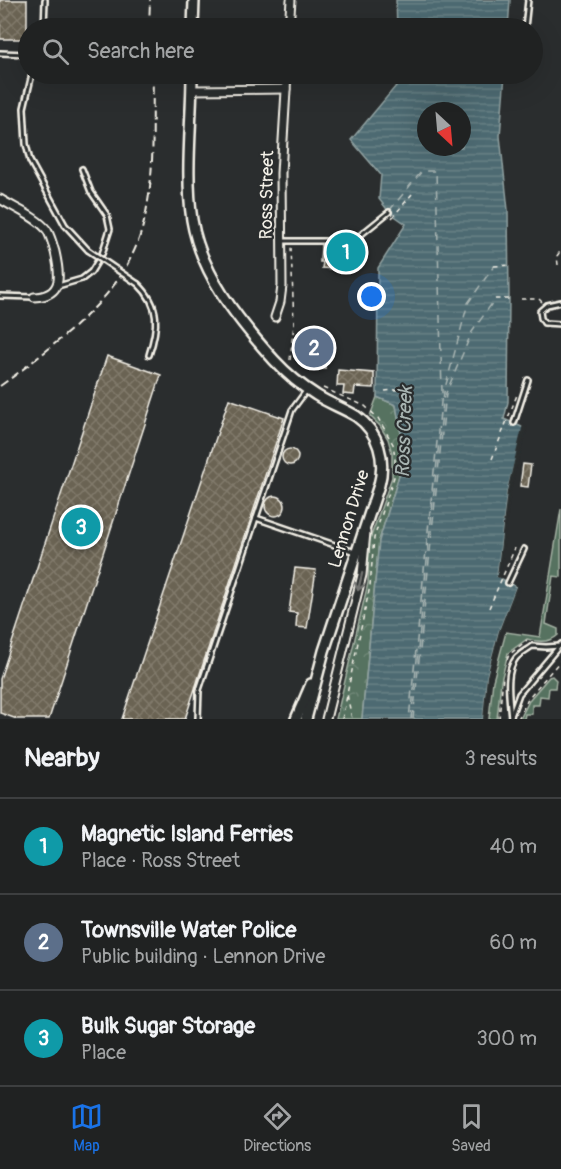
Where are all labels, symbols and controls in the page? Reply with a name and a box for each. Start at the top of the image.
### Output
search box [18,18,543,84]
icon: search [39,35,72,68]
text: Search here [87,37,194,65]
north arrow [417,102,471,156]
street label: Ross Street [255,150,279,240]
pin: 1 [326,230,366,274]
your location [357,282,386,311]
pin: 2 [294,326,334,370]
water label: Ross Creek [390,384,418,478]
street label: Lennon Drive [323,467,375,571]
pin: 3 [62,504,100,550]
one-way arrow [354,572,366,591]
text: Nearby [24,742,100,774]
text: 3 results [465,746,537,771]
text: Magnetic Island Ferries [81,820,293,848]
text: 1 [40,834,47,859]
text: 40 m [490,834,537,859]
text: Place · Ross Street [81,848,240,873]
text: Townsville Water Police [81,916,296,944]
text: 2 [38,930,49,955]
text: 60 m [490,930,537,955]
text: Public building · Lennon Drive [81,944,325,969]
text: Bulk Sugar Storage [81,1012,255,1040]
text: 3 [38,1026,49,1051]
text: 300 m [476,1026,537,1051]
text: Place [81,1040,126,1065]
tab: Map [70,1100,103,1156]
tab: Directions [243,1100,311,1156]
tab: Saved [451,1100,491,1156]

